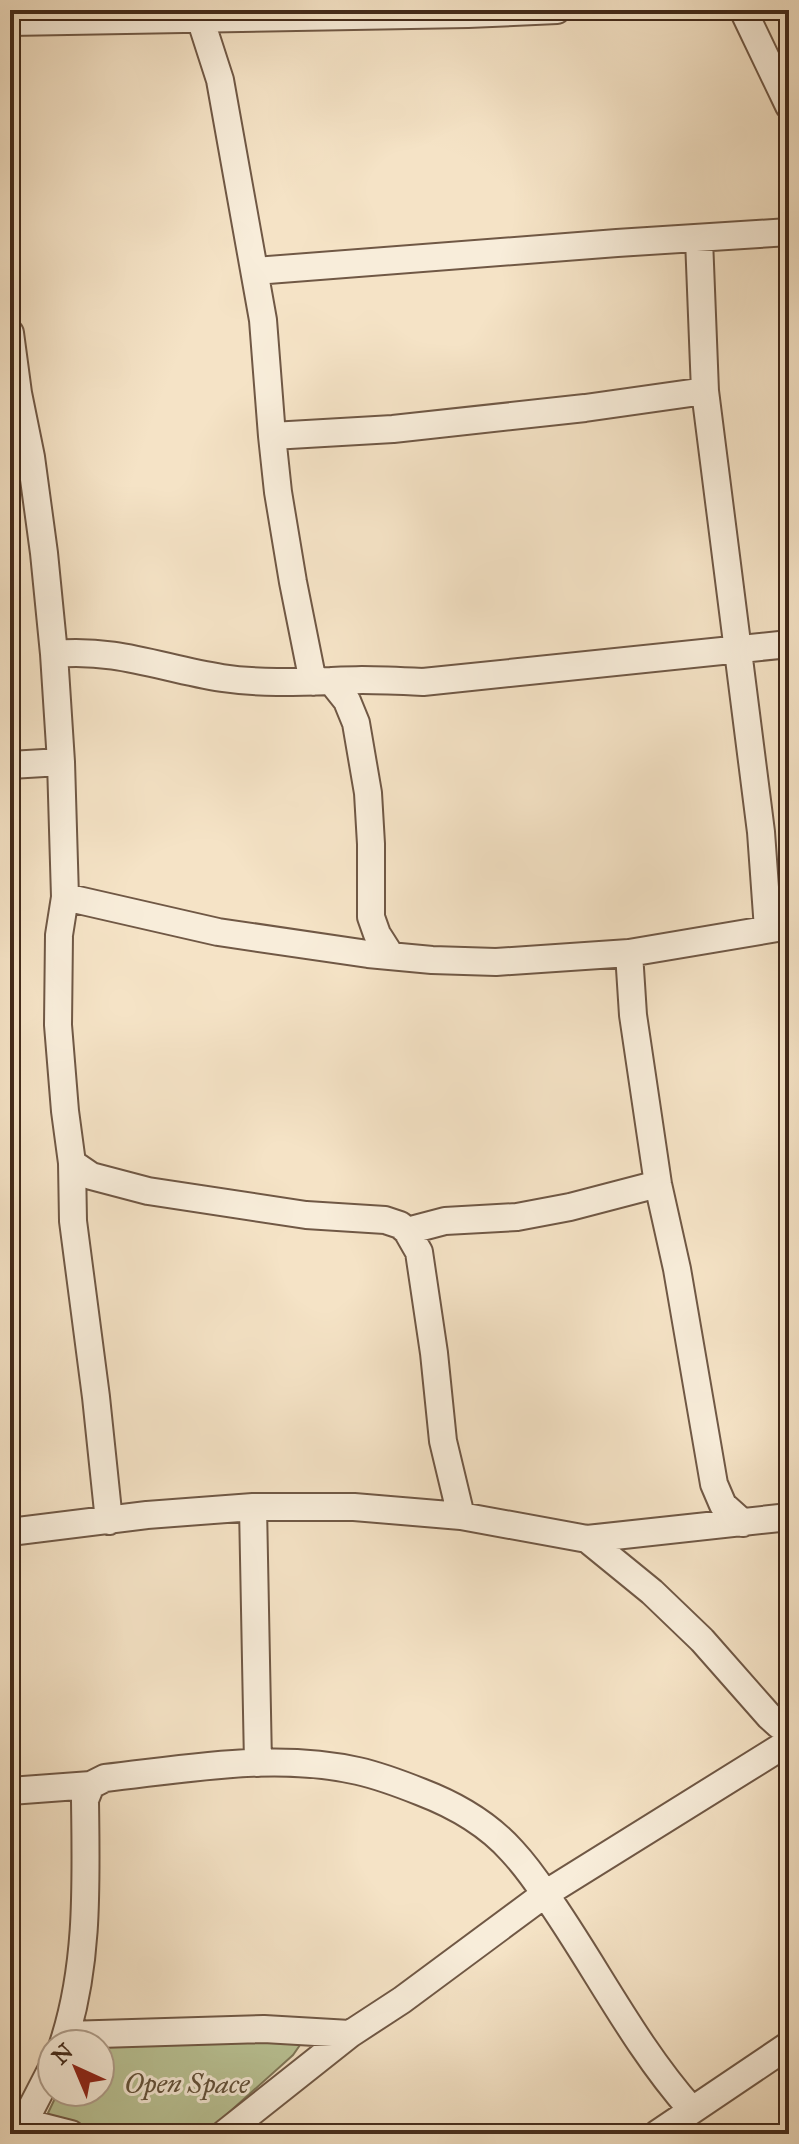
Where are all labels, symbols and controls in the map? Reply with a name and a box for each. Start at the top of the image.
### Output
north arrow [36,2028,116,2108]
text: N [46,2038,79,2070]
park label: Open Space [125,2066,250,2101]

